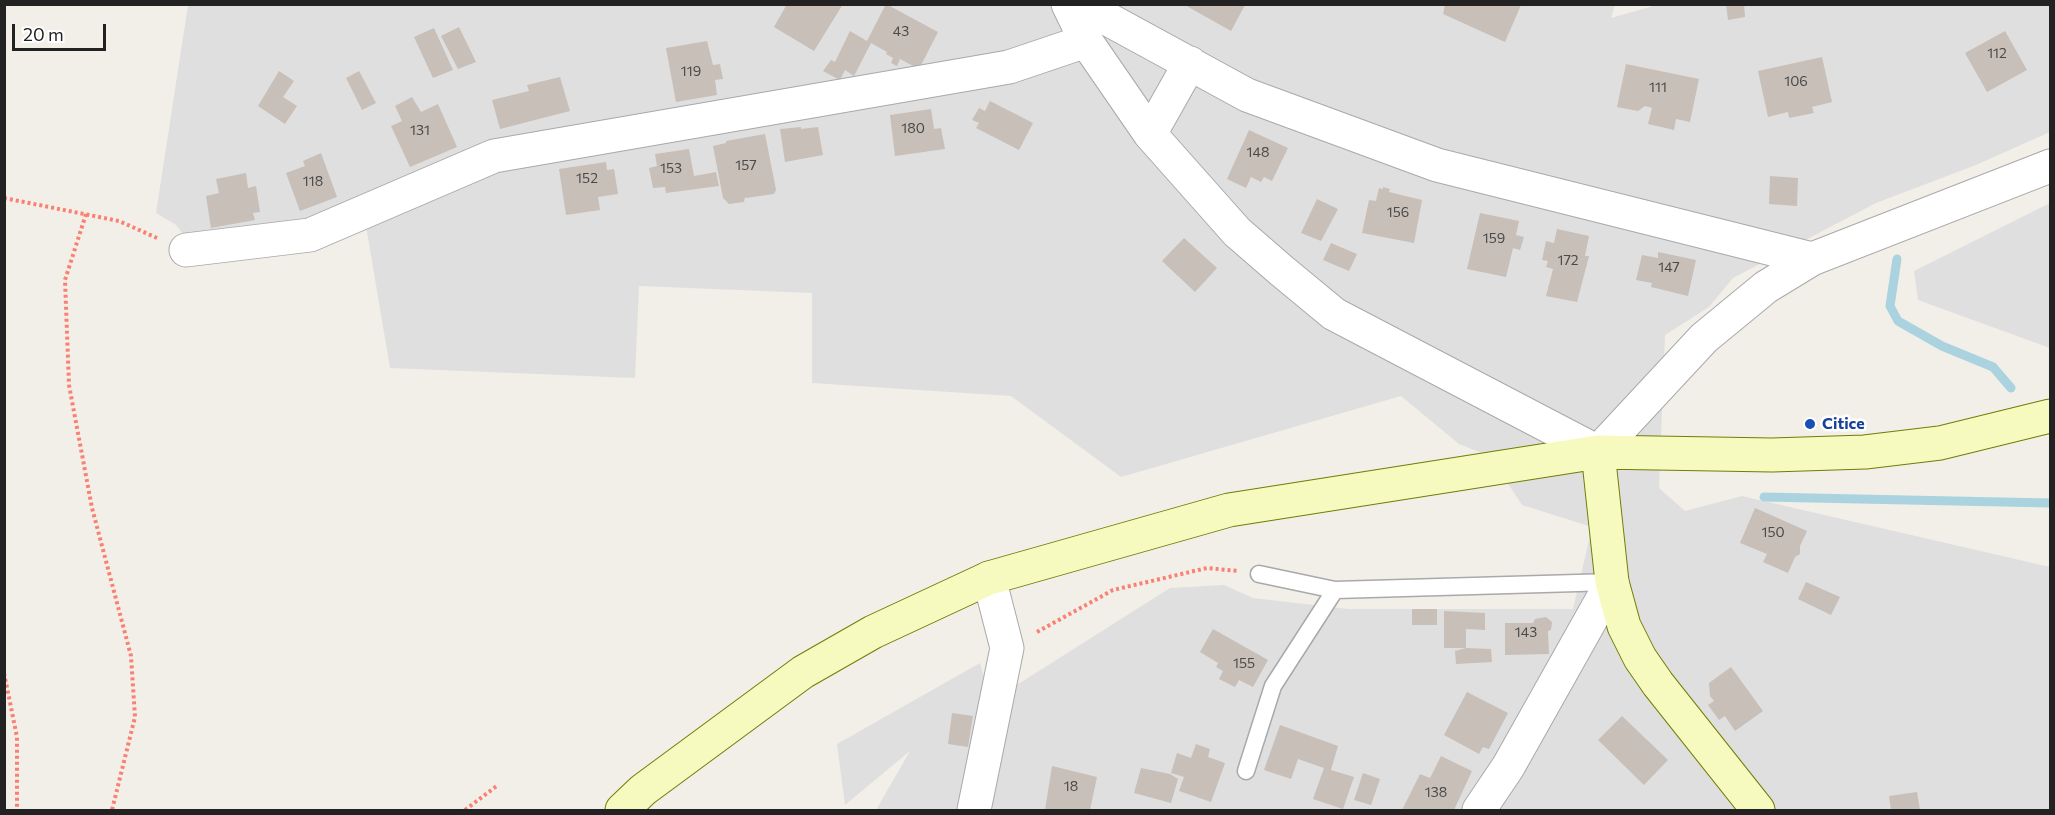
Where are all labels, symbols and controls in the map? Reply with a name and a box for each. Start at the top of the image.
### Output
scale bar [15,12,110,50]
text: 20 m [23,23,64,45]
house number: 43 [893,23,909,39]
house number: 112 [1987,45,2007,61]
house number: 119 [681,63,701,79]
house number: 106 [1784,73,1808,89]
house number: 111 [1649,79,1667,95]
house number: 180 [901,120,925,136]
house number: 131 [410,122,430,138]
house number: 148 [1247,144,1269,160]
house number: 157 [735,157,757,173]
house number: 153 [660,160,682,176]
house number: 152 [576,170,598,186]
house number: 118 [303,173,323,189]
house number: 156 [1387,204,1409,220]
house number: 159 [1483,230,1505,246]
house number: 172 [1557,252,1579,268]
house number: 147 [1658,259,1680,275]
place label: Citice [1822,414,1865,434]
marker: Citice [1803,417,1817,431]
house number: 150 [1761,524,1785,540]
house number: 143 [1515,624,1537,640]
house number: 155 [1233,655,1255,671]
house number: 18 [1064,778,1078,794]
house number: 138 [1425,784,1447,800]

